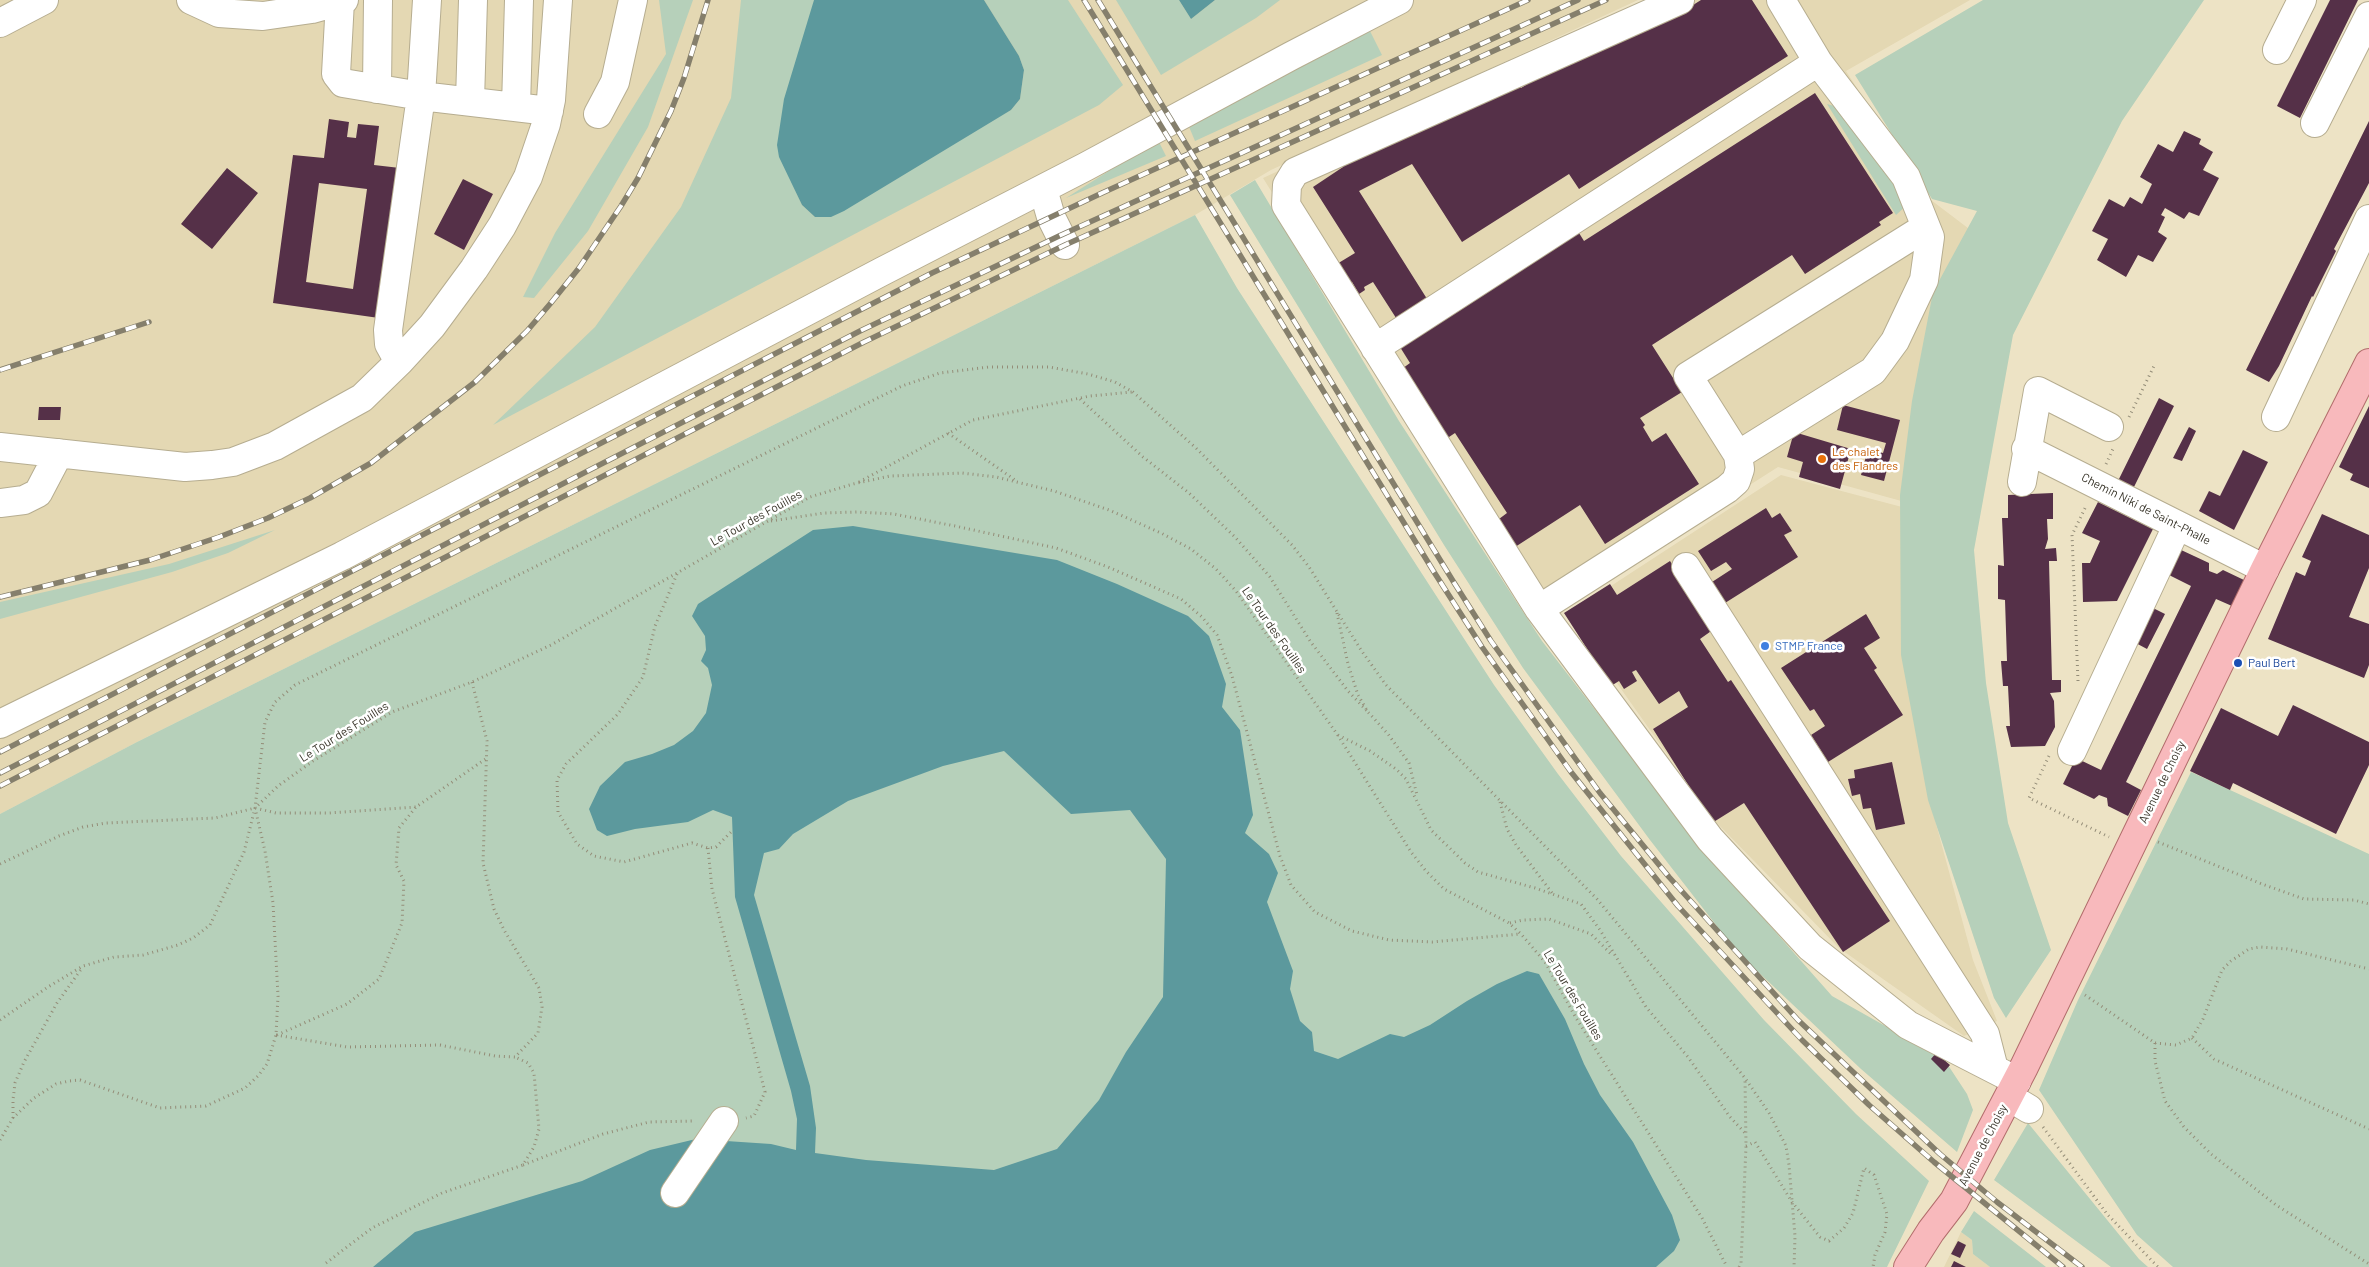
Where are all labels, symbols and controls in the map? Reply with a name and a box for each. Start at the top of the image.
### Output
place label: Le chalet des Flandres [1832,445,1898,473]
marker: Le chalet des Flandres [1816,453,1828,465]
street label: Chemin Niki de Saint-Phalle [2079,470,2213,548]
street label: Le Tour des Fouilles [708,487,804,549]
street label: Le Tour des Fouilles [1239,584,1309,676]
place label: STMP France [1775,639,1843,653]
marker: STMP France [1759,640,1771,652]
place label: Paul Bert [2248,656,2296,670]
marker: Paul Bert [2232,657,2244,669]
street label: Le Tour des Fouilles [297,699,391,765]
street label: Avenue de Choisy [2136,738,2188,826]
street label: Le Tour des Fouilles [1540,947,1606,1043]
street label: Avenue de Choisy [1955,1102,2011,1188]

